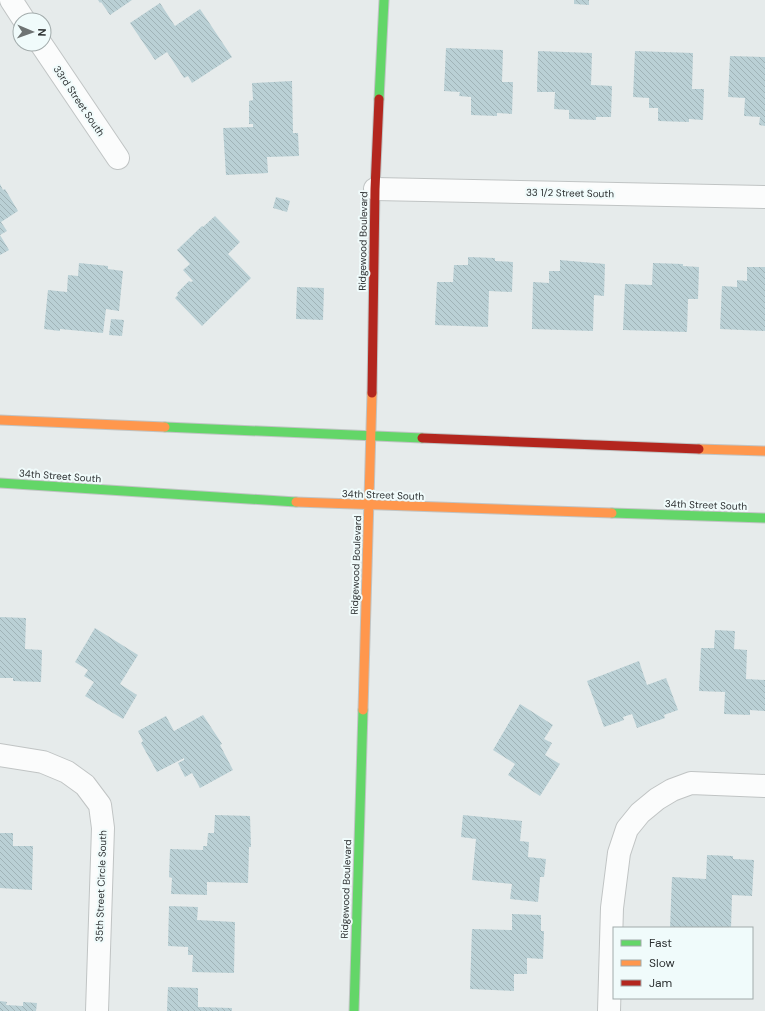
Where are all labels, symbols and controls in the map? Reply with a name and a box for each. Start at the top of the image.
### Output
north arrow [12,12,52,52]
text: N [35,28,49,37]
street label: 33rd Street South [51,63,108,139]
street label: 33 1/2 Street South [526,186,614,200]
street label: Ridgewood Boulevard [356,191,370,291]
street label: 34th Street South [18,467,102,485]
street label: 34th Street South [342,487,425,503]
street label: 34th Street South [665,497,748,513]
street label: Ridgewood Boulevard [348,515,364,615]
street label: 35th Street Circle South [93,830,109,942]
street label: Ridgewood Boulevard [338,839,354,939]
legend [613,927,753,999]
text: Fast [649,935,672,951]
text: Slow [649,955,675,971]
text: Jam [649,975,672,991]

